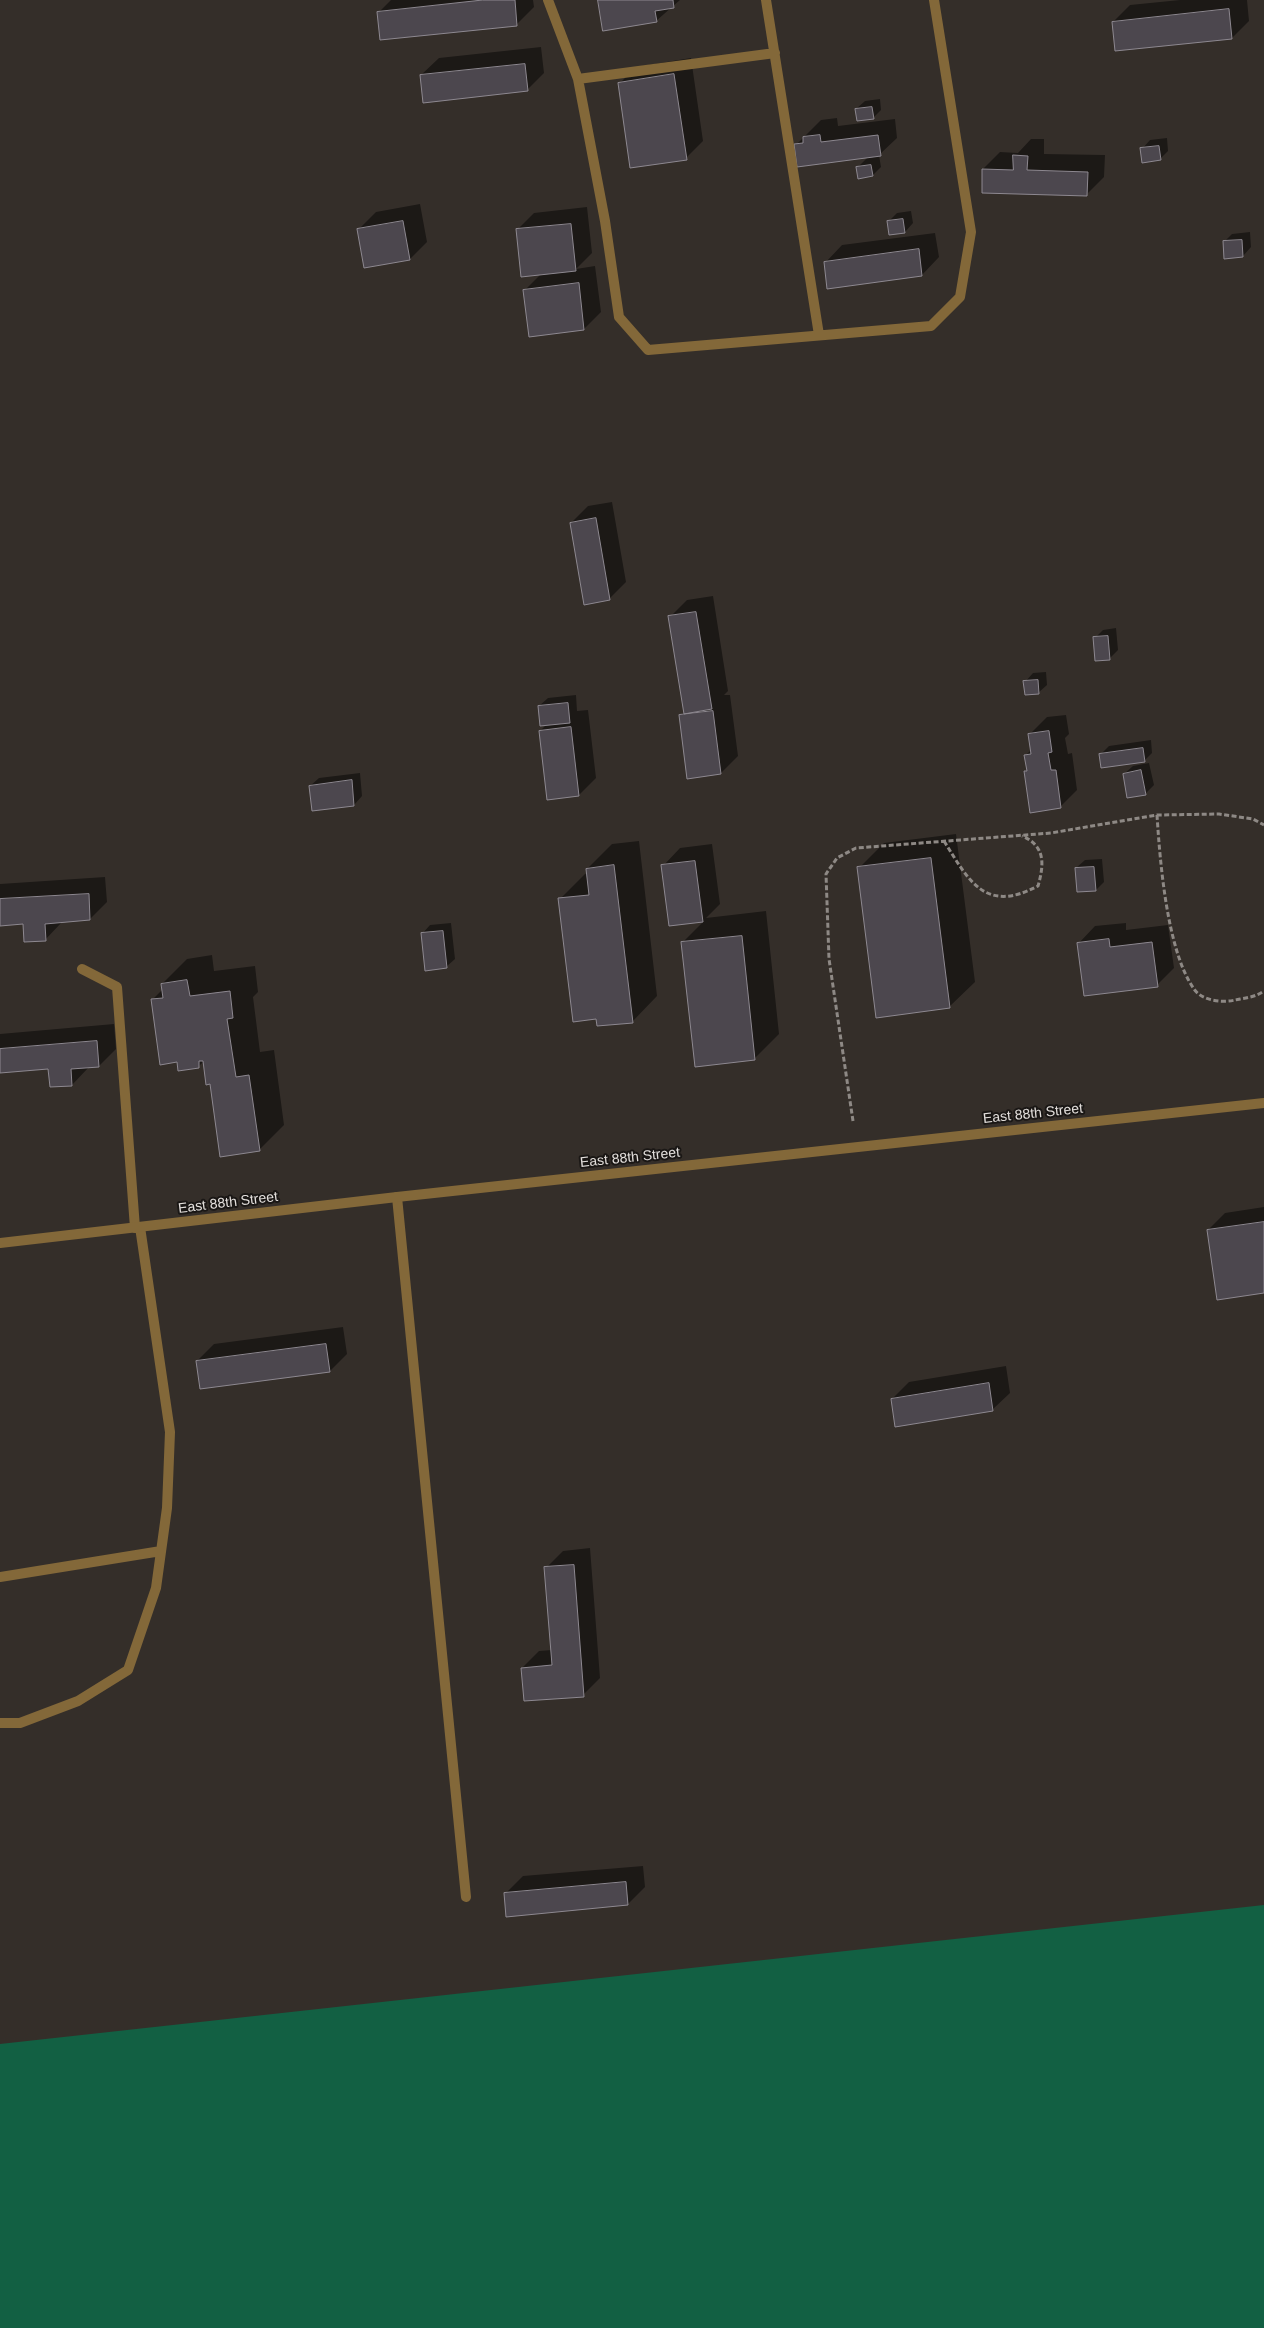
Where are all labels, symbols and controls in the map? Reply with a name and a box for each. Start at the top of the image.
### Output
street label: East 88th Street [982,1100,1084,1128]
street label: East 88th Street [579,1144,681,1172]
street label: East 88th Street [177,1189,279,1217]

